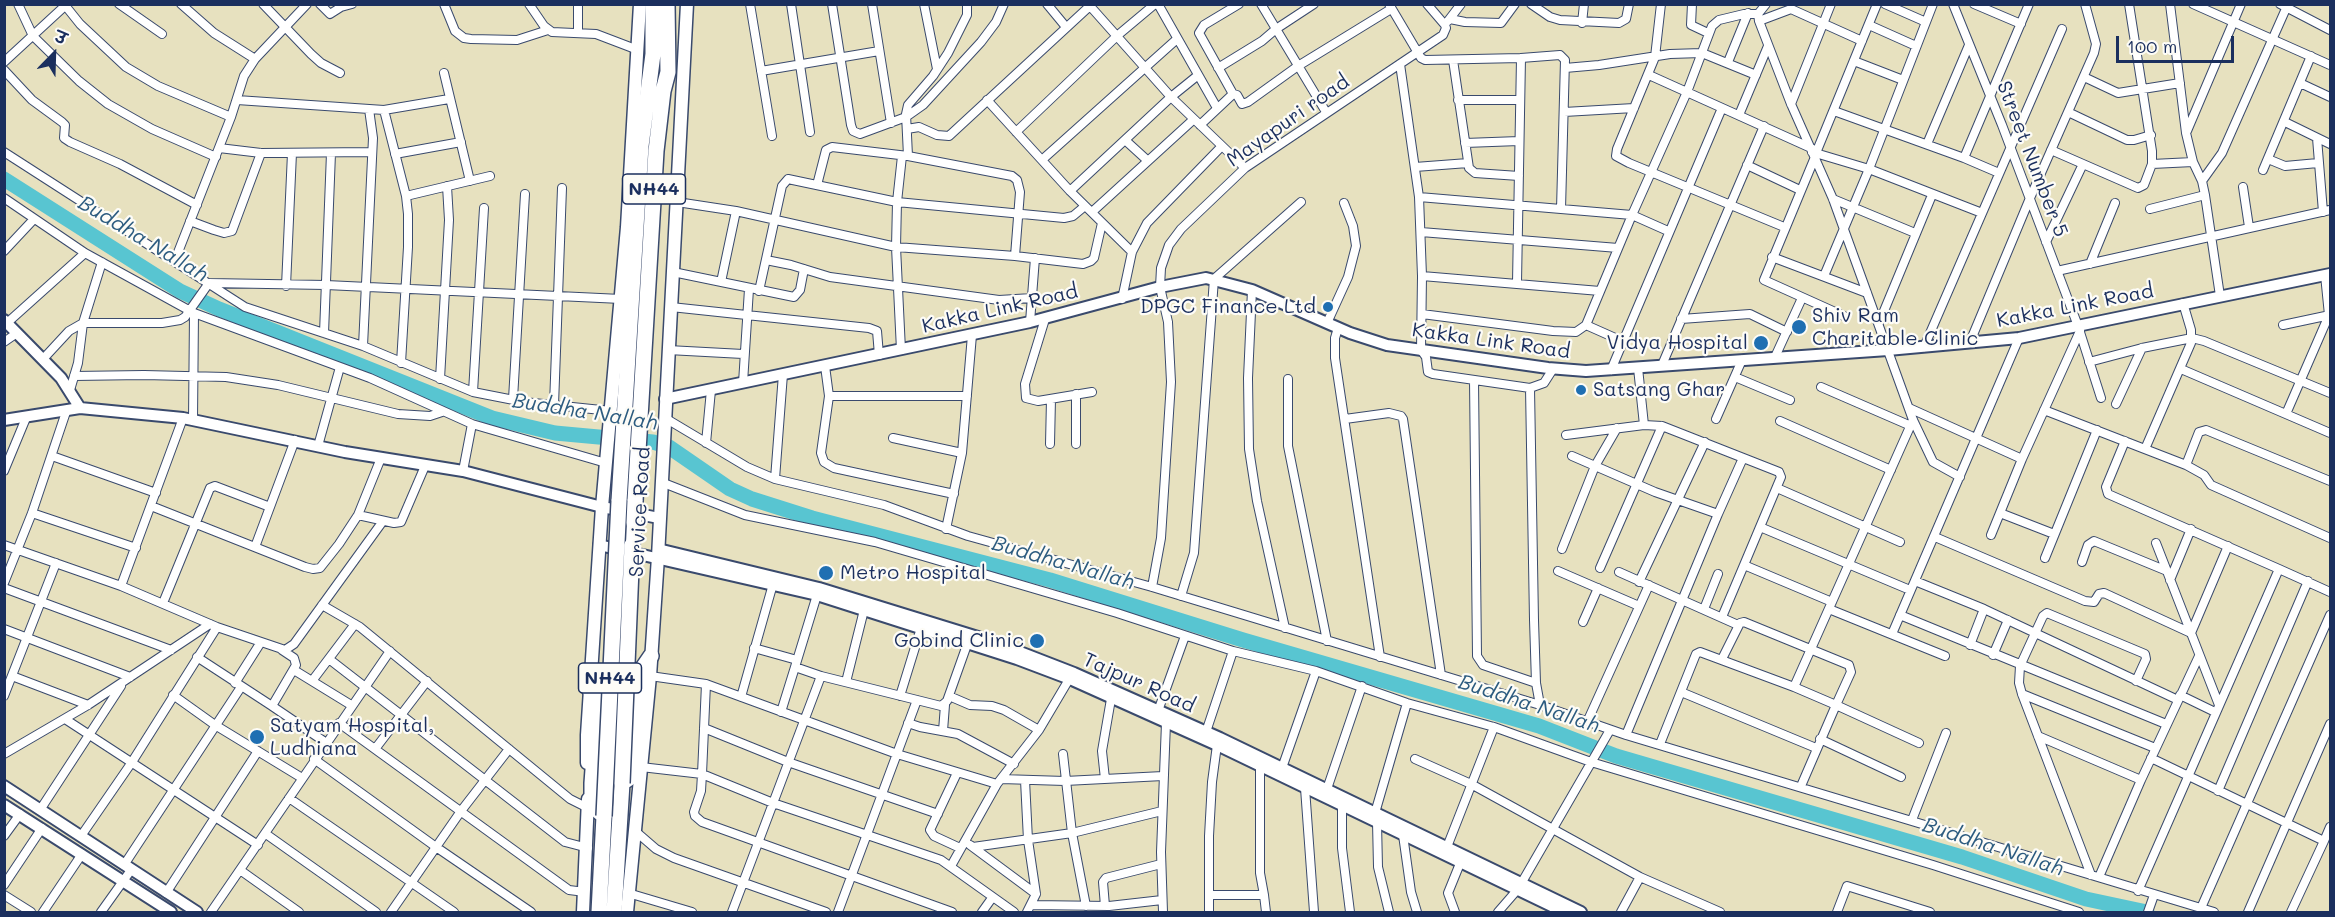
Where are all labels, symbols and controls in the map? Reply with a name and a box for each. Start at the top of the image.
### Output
north arrow [24,24,84,84]
scale bar [2119,24,2238,62]
text: उ [52,25,70,49]
text: 100 m [2127,34,2177,58]
street label: Mayapuri road [1222,70,1354,172]
street label: Street Number 5 [1991,78,2073,240]
road number: NH44 [622,174,686,204]
water label: Buddha Nallah [74,190,212,288]
street label: Kakka Link Road [920,279,1080,339]
street label: Kakka Link Road [1995,279,2155,333]
place label: DPGC Finance Ltd [1140,295,1316,319]
marker: DPGC Finance Ltd [1321,300,1335,314]
place label: Shiv Ram Charitable Clinic [1812,304,1978,351]
street label: Kakka Link Road [1410,318,1572,364]
marker: Shiv Ram Charitable Clinic [1790,318,1808,336]
place label: Vidya Hospital [1606,331,1748,355]
marker: Vidya Hospital [1752,334,1770,352]
place label: Satsang Ghar [1593,378,1725,402]
marker: Satsang Ghar [1574,383,1588,397]
water label: Buddha Nallah [511,388,659,436]
street label: Service Road [625,446,655,578]
water label: Buddha Nallah [989,531,1137,595]
place label: Metro Hospital [840,561,986,585]
marker: Metro Hospital [817,564,835,582]
place label: Gobind Clinic [894,629,1024,653]
marker: Gobind Clinic [1028,632,1046,650]
street label: Tajpur Road [1079,648,1199,718]
road number: NH44 [578,663,642,693]
water label: Buddha Nallah [1455,669,1603,739]
place label: Satyam Hospital, Ludhiana [270,714,434,761]
marker: Satyam Hospital, Ludhiana [248,728,266,746]
water label: Buddha Nallah [1919,812,2067,882]

